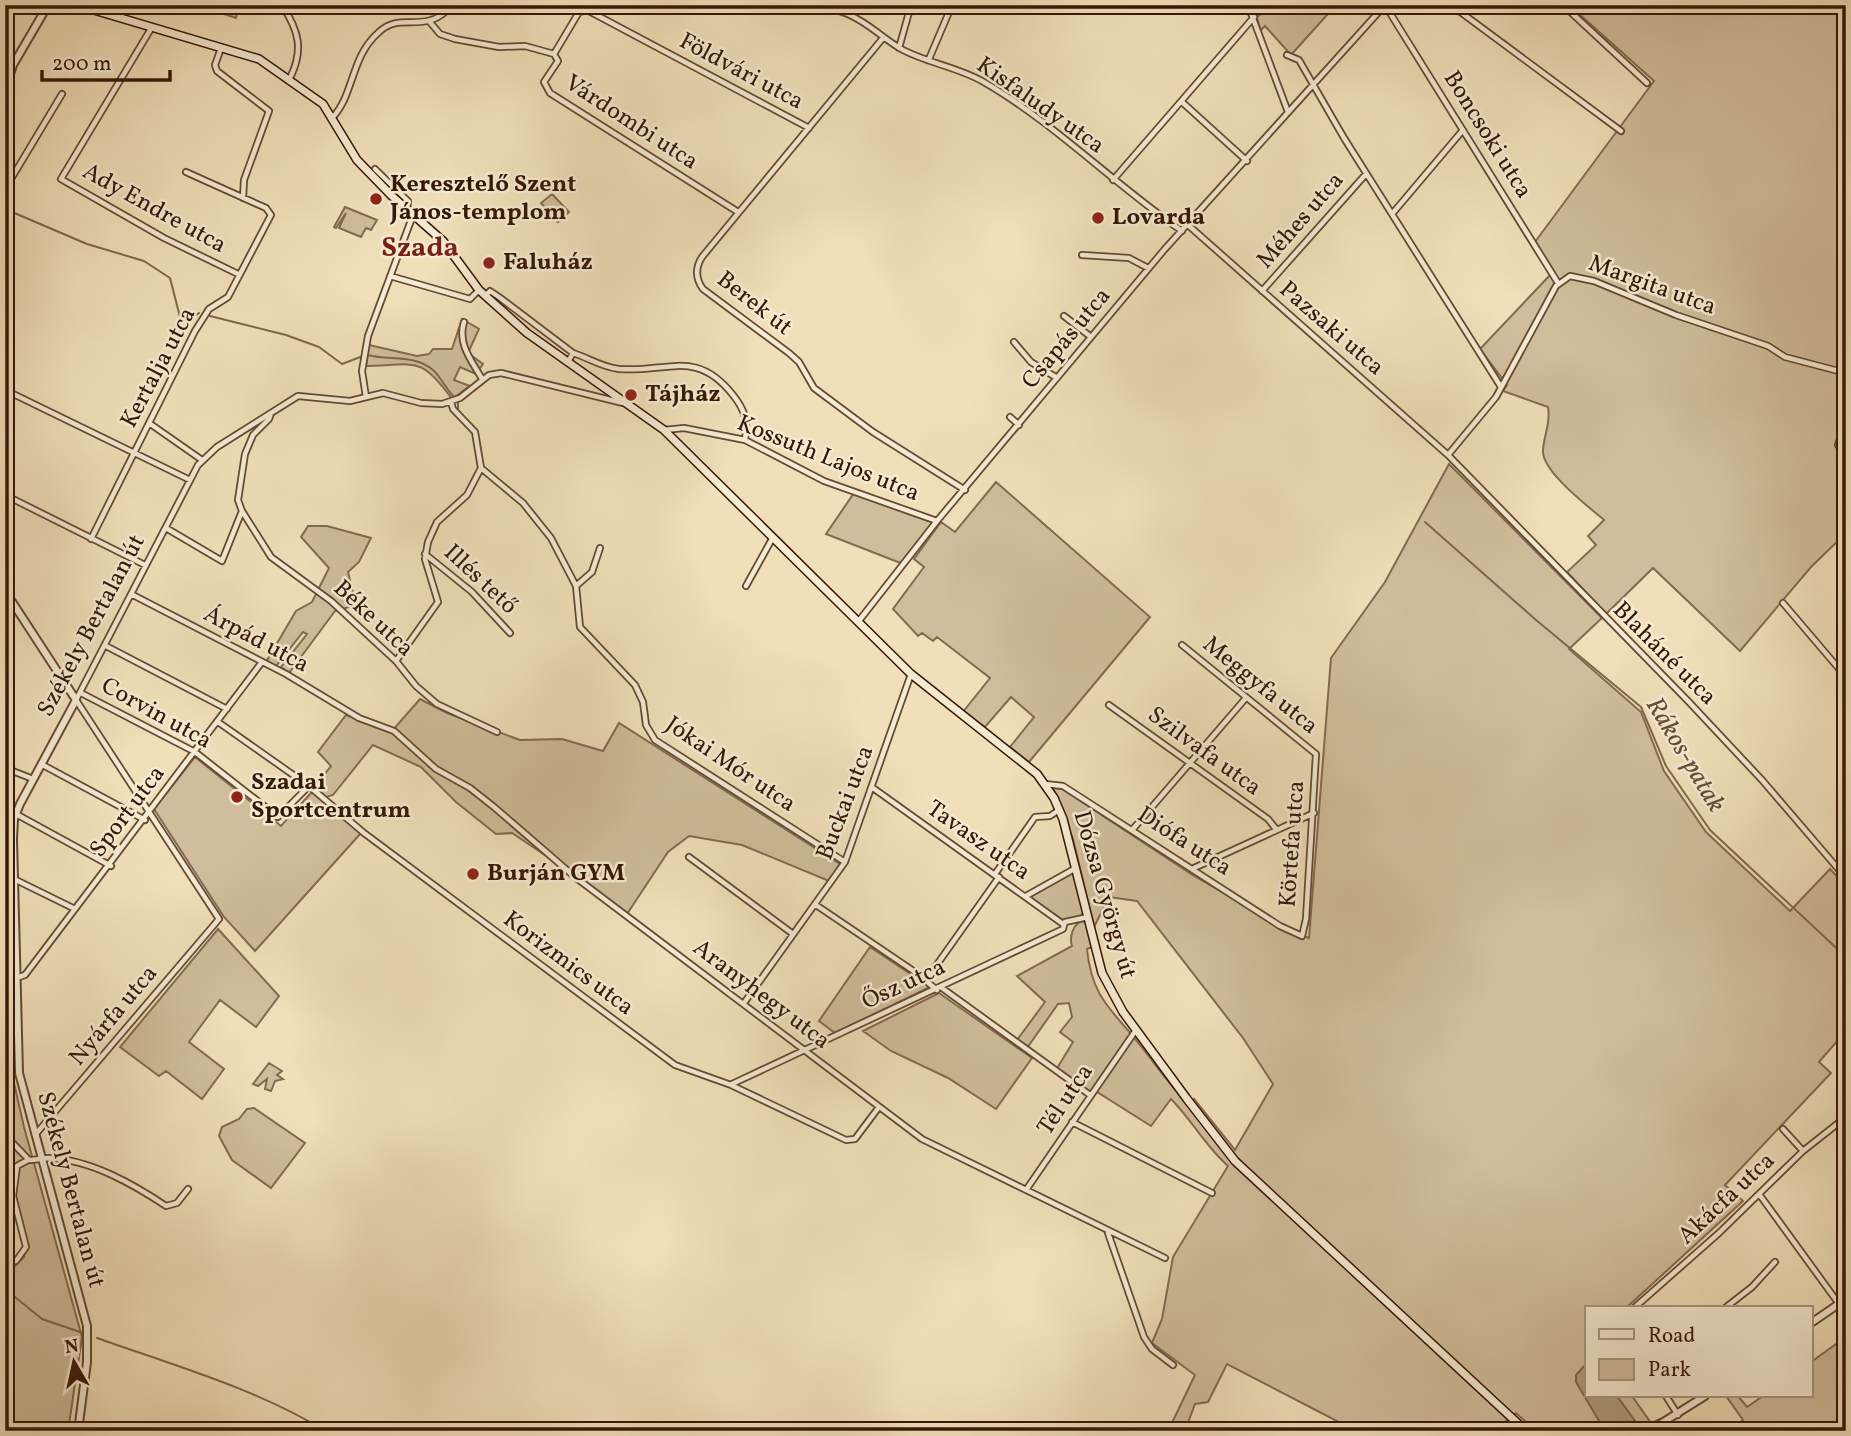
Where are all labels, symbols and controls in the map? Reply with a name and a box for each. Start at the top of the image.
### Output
street label: Földvári utca [673,25,809,119]
scale bar [42,38,170,82]
street label: Kisfaludy utca [969,49,1111,163]
text: 200 m [52,50,112,79]
street label: Boncsoki utca [1434,64,1540,206]
street label: Várdombi utca [557,67,705,179]
street label: Ady Endre utca [76,155,232,263]
street label: Méhes utca [1249,165,1353,277]
place label: Keresztelő Szent János-templom [389,168,576,230]
marker: Keresztelő Szent János-templom [368,191,384,207]
place label: Lovarda [1112,201,1205,235]
marker: Lovarda [1090,210,1106,226]
district label: Szada [381,229,459,268]
place label: Faluház [503,246,593,280]
street label: Margita utca [1583,247,1721,325]
marker: Faluház [481,255,497,271]
street label: Berek út [709,264,799,344]
street label: Pazsaki utca [1271,274,1391,384]
street label: Csapás utca [1014,281,1120,397]
street label: Kertalja utca [113,302,205,434]
place label: Tájház [645,378,720,412]
marker: Tájház [623,387,639,403]
street label: Kossuth Lajos utca [732,407,924,511]
street label: Székely Bertalan út [30,529,154,723]
street label: Illés tető [436,537,524,623]
street label: Béke utca [325,573,421,665]
street label: Blaháné utca [1604,594,1724,714]
street label: Árpád utca [197,598,315,682]
street label: Meggyfa utca [1195,629,1325,743]
street label: Corvin utca [94,670,218,758]
water label: Rákos-patak [1636,691,1734,819]
street label: Szilvafa utca [1140,699,1268,805]
street label: Jókai Mór utca [658,709,802,821]
street label: Buckai utca [809,741,883,865]
street label: Sport utca [82,759,174,865]
place label: Szadai Sportcentrum [251,766,411,828]
street label: Körtefa utca [1272,779,1314,909]
marker: Szadai Sportcentrum [229,789,245,805]
street label: Tavasz utca [919,793,1037,889]
street label: Diófa utca [1130,799,1238,885]
street label: Dózsa György út [1064,807,1144,983]
place label: Burján GYM [487,857,625,891]
marker: Burján GYM [465,866,481,882]
street label: Korizmics utca [495,903,641,1025]
street label: Aranyhegy utca [685,932,837,1058]
street label: Ősz utca [856,951,952,1019]
street label: Nyárfa utca [62,958,166,1074]
street label: Tél utca [1030,1057,1102,1143]
street label: Székely Bertalan út [27,1088,113,1292]
street label: Akácfa utca [1671,1145,1783,1253]
legend [1585,1306,1812,1398]
text: Road [1648,1322,1695,1351]
north arrow [38,1328,108,1398]
text: N [63,1333,81,1361]
text: Park [1648,1356,1691,1385]

